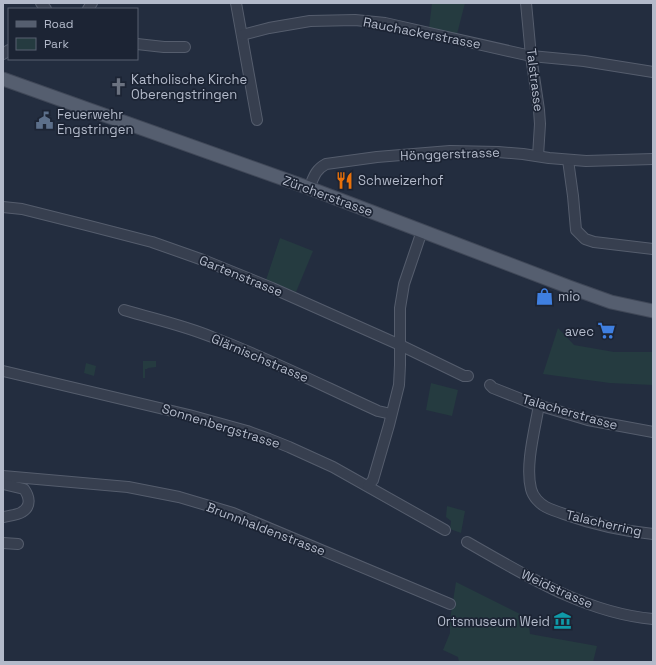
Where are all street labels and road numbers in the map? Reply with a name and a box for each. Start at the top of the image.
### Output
street label: Rauchackerstrasse [362,13,482,53]
street label: Talstrasse [523,48,547,112]
street label: Hönggerstrasse [400,144,500,164]
street label: Zürcherstrasse [281,172,375,220]
street label: Gartenstrasse [197,252,285,300]
street label: Glärnischstrasse [209,330,311,386]
street label: Talacherstrasse [520,390,620,434]
street label: Sonnenbergstrasse [160,400,282,452]
street label: Brunnhaldenstrasse [204,498,328,560]
street label: Talacherring [564,506,644,540]
street label: Weidstrasse [519,566,595,612]

